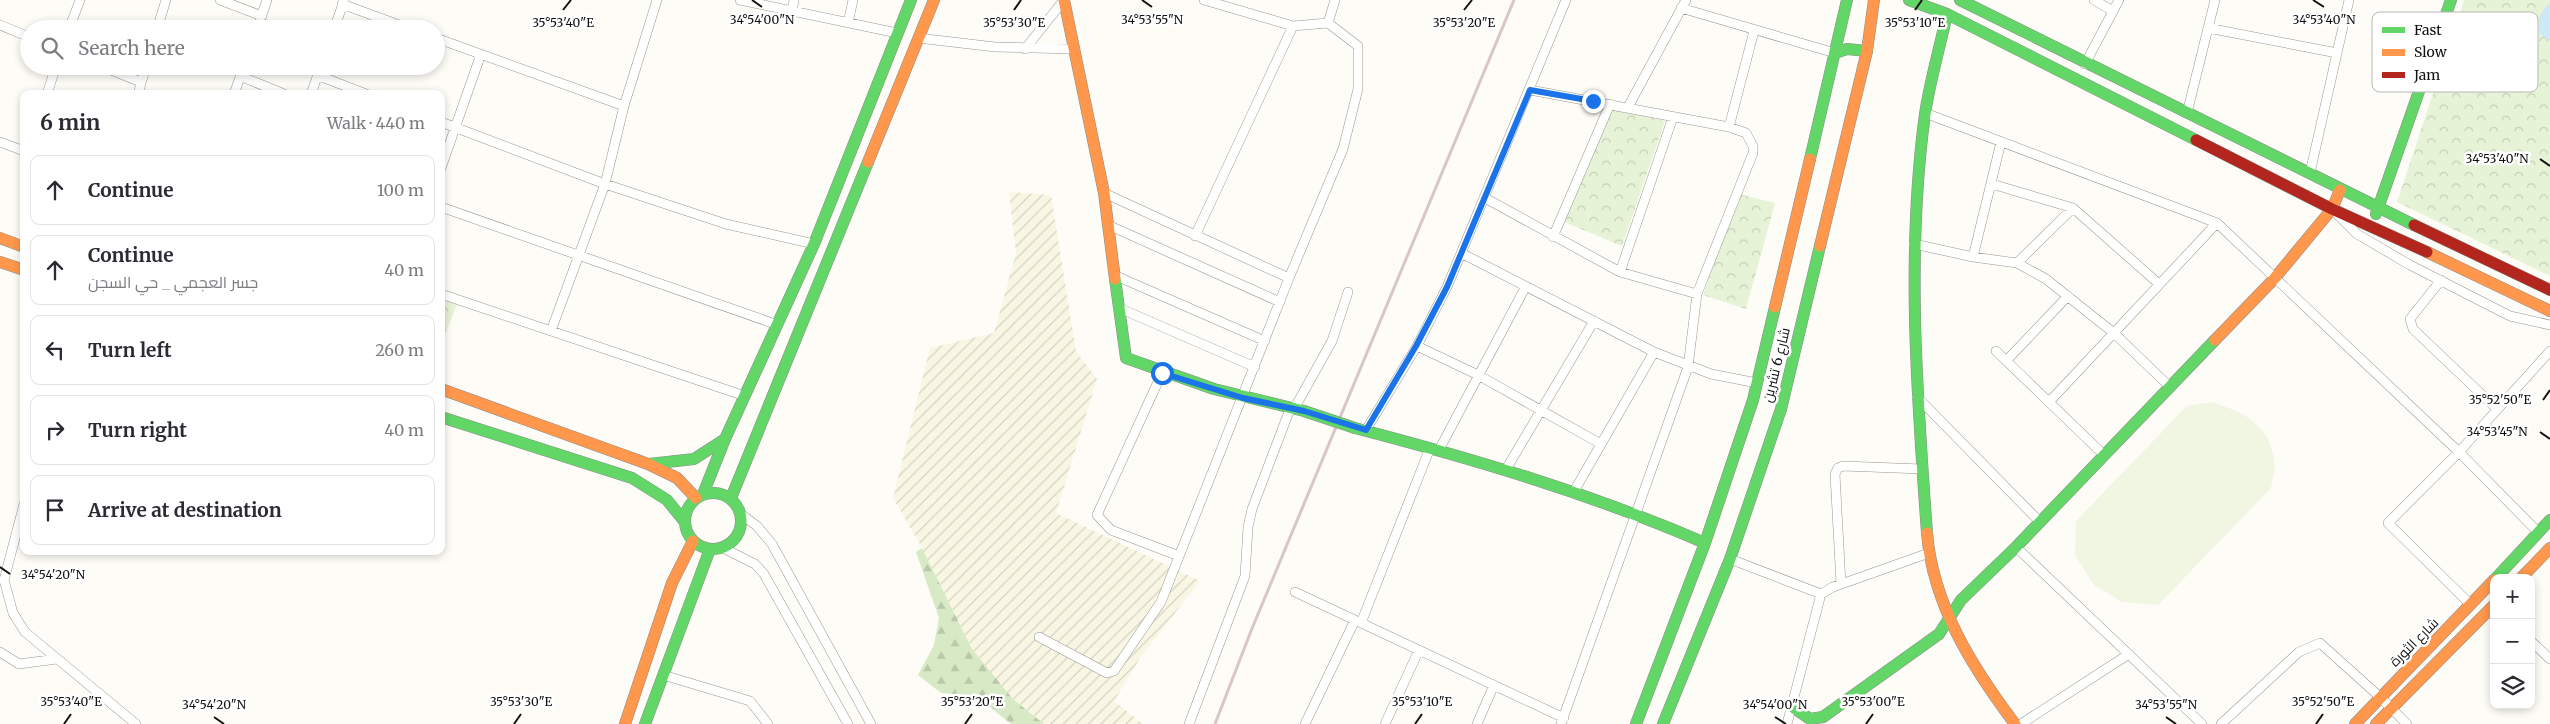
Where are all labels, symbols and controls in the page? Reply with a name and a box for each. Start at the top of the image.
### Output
text: 34°54'00"N [730,12,795,27]
text: 34°53'55"N [1121,12,1184,27]
text: 34°53'40"N [2292,12,2356,27]
legend [2372,12,2538,92]
text: 35°53'40"E [532,15,594,30]
text: 35°53'30"E [983,15,1045,30]
text: 35°53'20"E [1433,15,1496,30]
text: 35°53'10"E [1885,15,1946,30]
search box [20,20,445,75]
text: Fast [2414,21,2442,39]
icon: search [38,34,66,62]
text: Search here [78,36,185,60]
text: Slow [2414,43,2447,61]
text: Jam [2413,66,2440,84]
route end [1582,90,1605,113]
text: 6 min [40,109,100,136]
text: Walk · 440 m [327,113,425,133]
text: 34°53'40"N [2465,151,2529,166]
icon: ahead [41,176,69,204]
text: Continue [88,178,174,202]
text: 100 m [377,180,424,200]
text: Continue [88,243,174,267]
icon: ahead [41,256,69,284]
text: 40 m [384,260,424,280]
text: جسر العجمي _ حي السجن [88,272,258,292]
street label: شارع 6 تشرين [1758,326,1794,404]
icon: left [41,336,69,364]
text: Turn left [88,338,172,362]
text: 260 m [375,340,424,360]
route start [1151,362,1174,385]
text: 35°52'50"E [2469,392,2532,407]
icon: right [41,416,69,444]
text: Turn right [88,418,187,442]
text: 40 m [384,420,424,440]
text: 34°53'45"N [2466,424,2528,439]
icon: arrive [41,496,69,524]
text: Arrive at destination [88,498,282,522]
text: 34°54'20"N [21,567,86,582]
map controls [2490,574,2535,709]
button: + [2490,574,2535,619]
street label: شارع الثورة [2386,614,2442,670]
button: − [2490,619,2535,664]
button: layers [2490,664,2535,709]
text: 35°53'40"E [40,694,102,709]
text: 35°53'30"E [490,694,552,709]
text: 35°53'20"E [941,694,1004,709]
text: 35°53'10"E [1392,694,1453,709]
text: 35°53'00"E [1841,694,1905,709]
text: 35°52'50"E [2292,694,2355,709]
text: 34°54'20"N [182,697,247,712]
text: 34°54'00"N [1743,697,1808,712]
text: 34°53'55"N [2135,697,2198,712]

